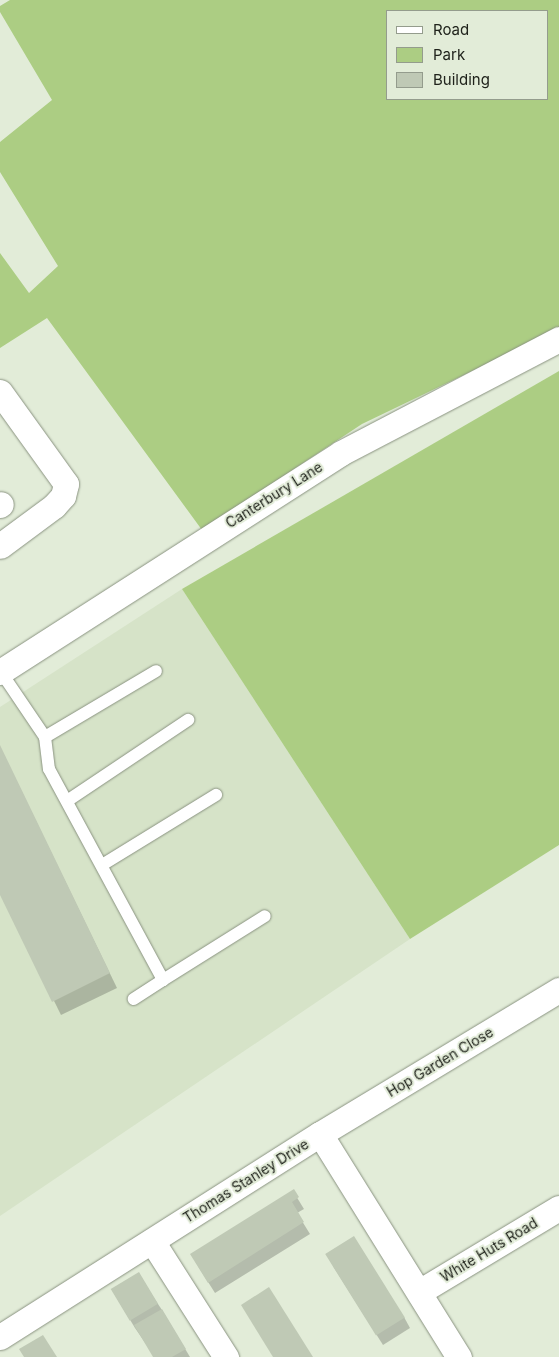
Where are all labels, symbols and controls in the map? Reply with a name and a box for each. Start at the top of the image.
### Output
legend [386,10,549,100]
text: Road [433,20,469,39]
text: Park [433,45,465,64]
text: Building [433,70,490,89]
street label: Canterbury Lane [223,459,325,531]
street label: Hop Garden Close [384,1024,496,1100]
street label: Thomas Stanley Drive [180,1136,312,1226]
street label: White Huts Road [437,1214,541,1286]

